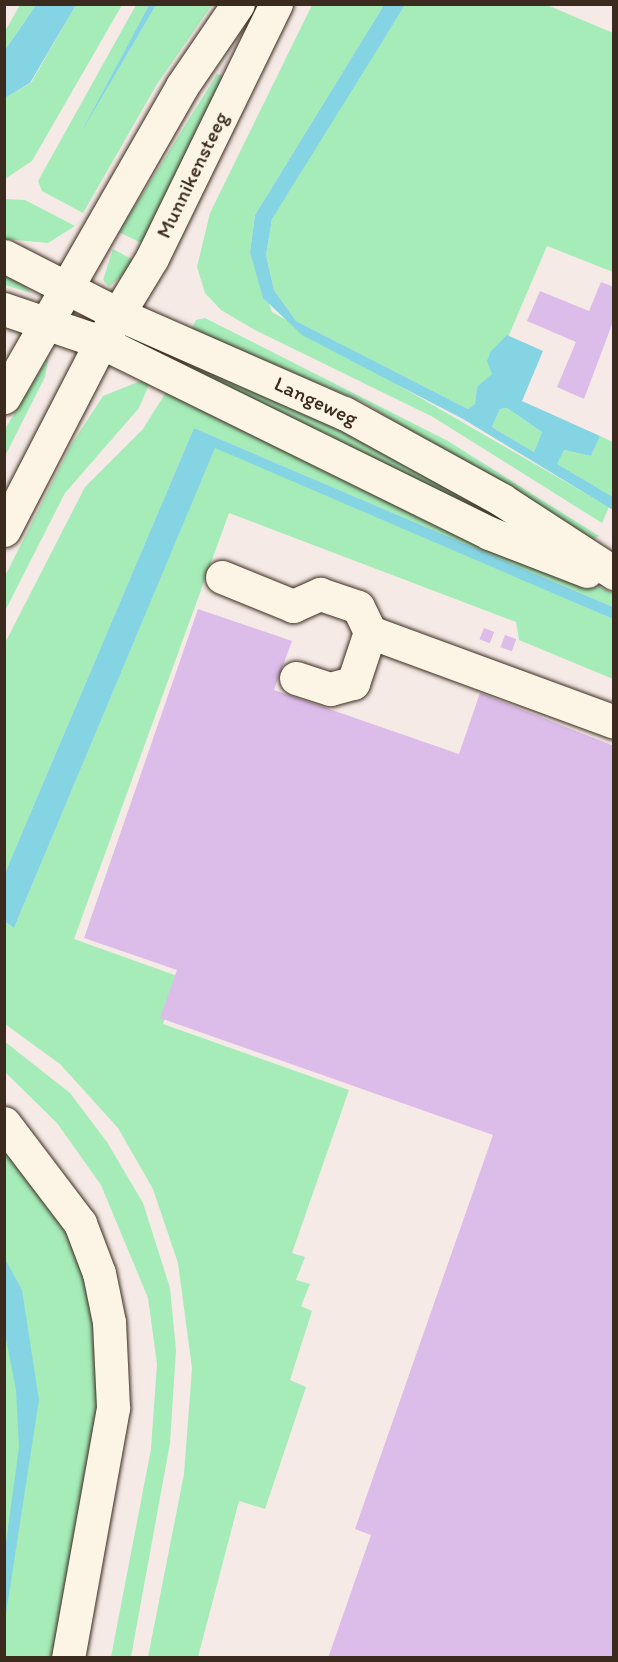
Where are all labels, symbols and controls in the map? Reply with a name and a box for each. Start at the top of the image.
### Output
street label: Munnikensteeg [151,108,233,242]
street label: Langeweg [270,371,362,431]

